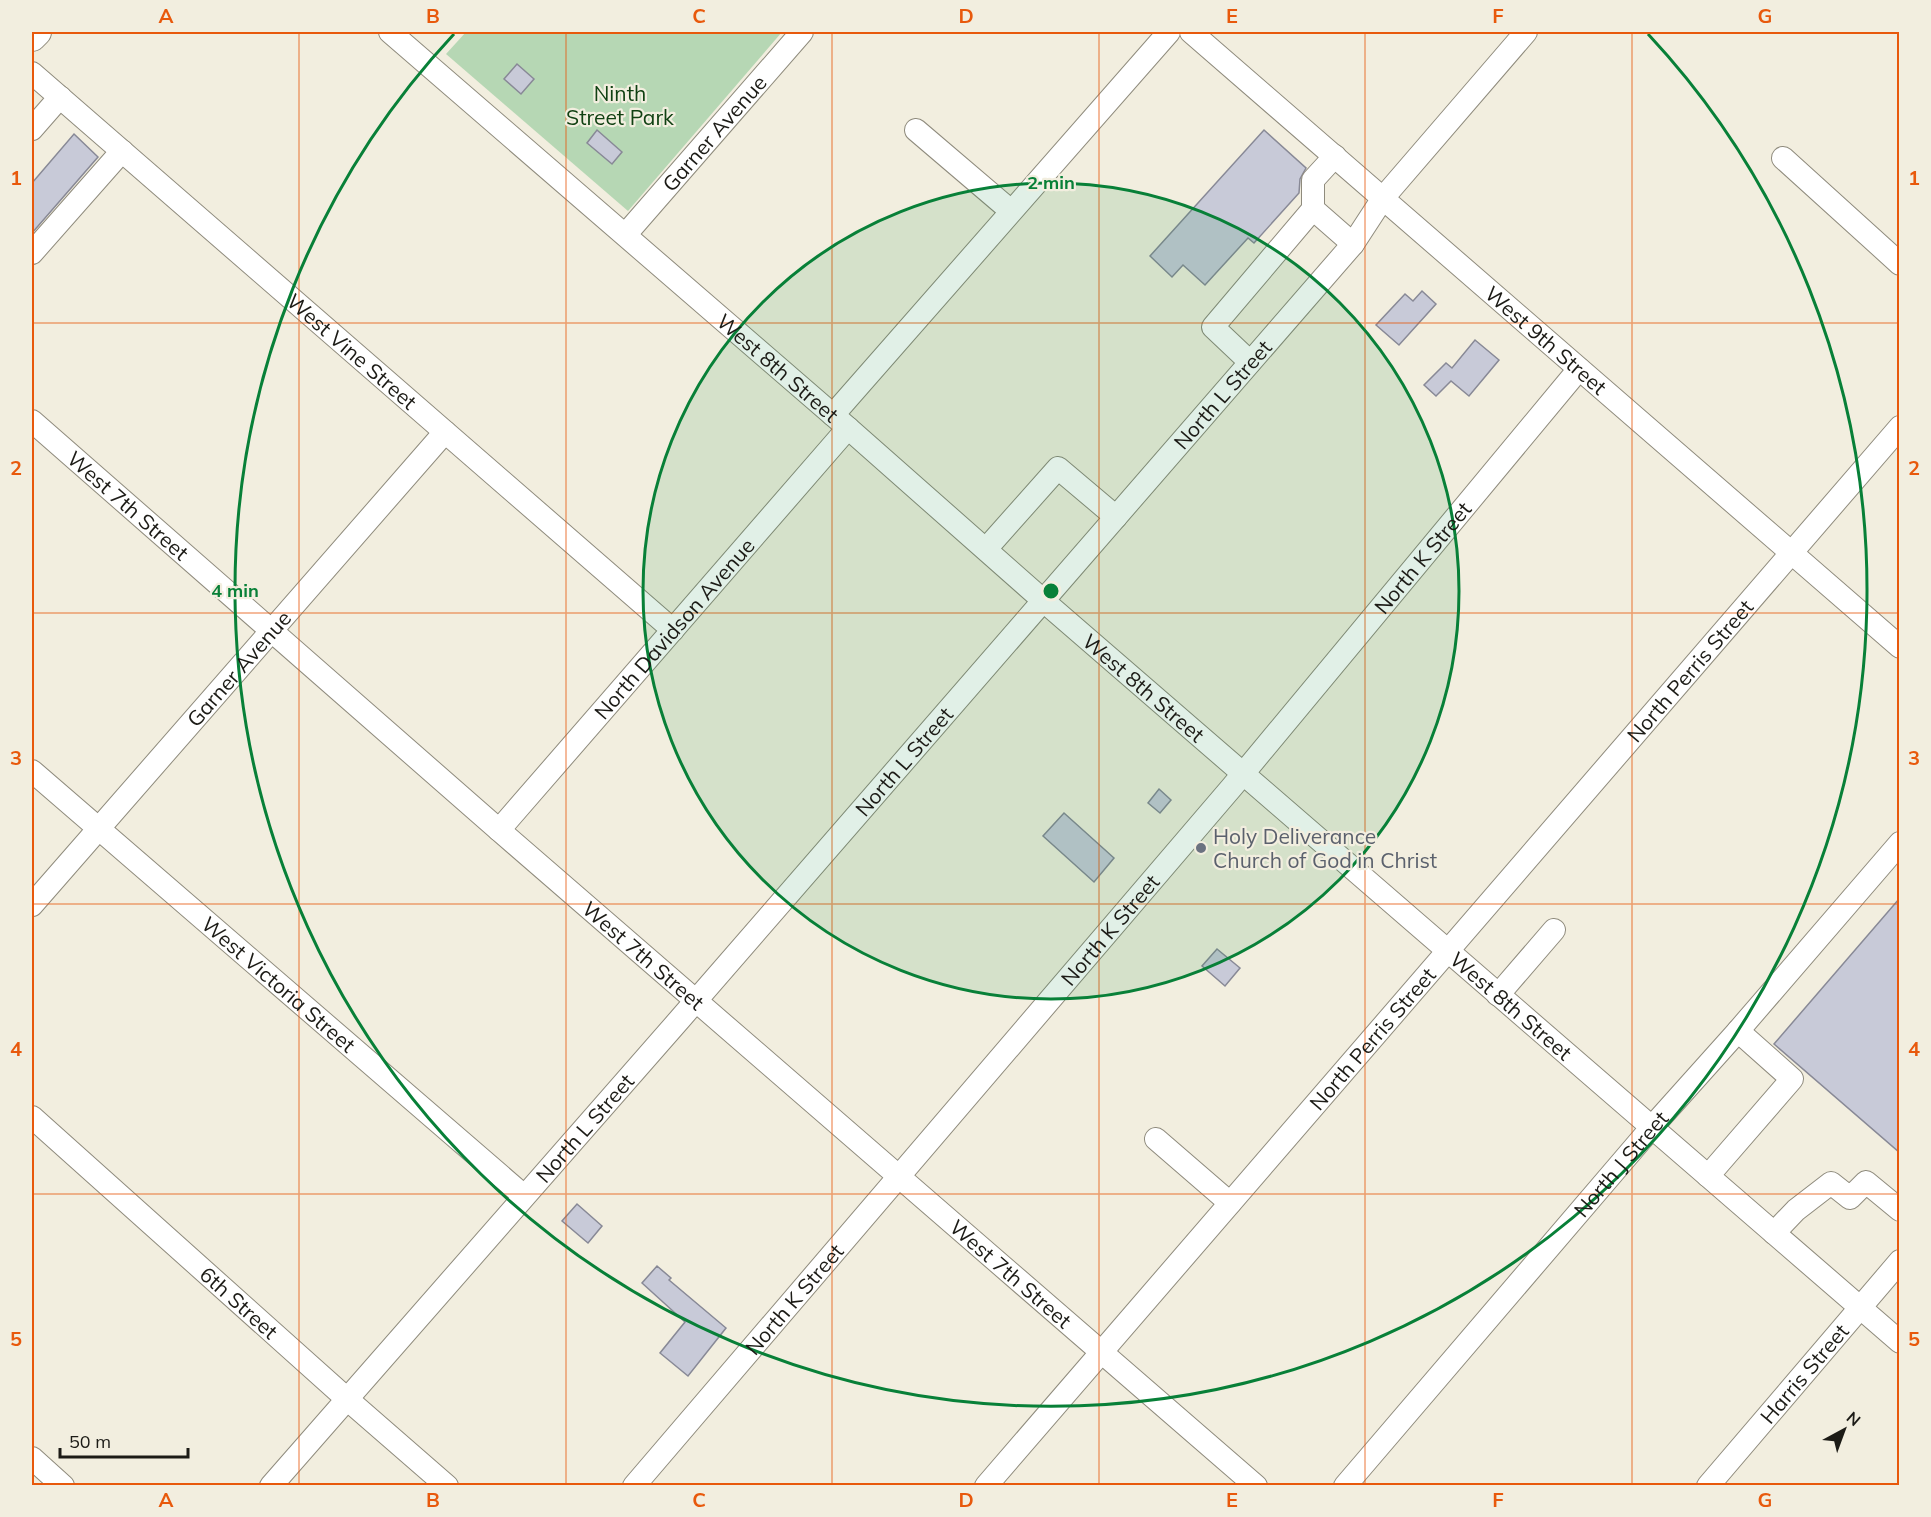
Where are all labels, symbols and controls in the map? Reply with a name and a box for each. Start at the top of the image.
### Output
text: A [159,3,174,28]
text: B [426,3,440,28]
text: C [692,3,706,28]
text: D [958,3,974,28]
text: E [1226,3,1238,28]
text: F [1492,3,1504,28]
text: G [1758,3,1772,28]
street label: Garner Avenue [656,70,772,196]
park label: Ninth Street Park [566,80,674,130]
text: 1 [10,165,22,190]
text: 1 [1908,165,1920,190]
text: 2 min [1027,171,1075,194]
street label: West 9th Street [1480,280,1612,400]
street label: West Vine Street [282,288,422,415]
street label: West 8th Street [712,308,844,427]
street label: North L Street [1168,335,1277,454]
street label: West 7th Street [62,445,194,565]
text: 2 [10,455,22,480]
text: 2 [1908,455,1920,480]
street label: North K Street [1368,496,1476,619]
street label: North Davidson Avenue [588,532,760,724]
text: 4 min [211,579,259,602]
centre of rings [1041,581,1061,601]
street label: North Perris Street [1621,594,1758,747]
street label: Garner Avenue [181,605,296,732]
street label: West 8th Street [1078,628,1210,747]
street label: North L Street [849,701,958,821]
text: 3 [10,745,22,770]
text: 3 [1908,745,1920,770]
place label: Holy Deliverance Church of God in Christ [1213,823,1437,873]
marker: Holy Deliverance Church of God in Christ [1194,841,1208,855]
street label: North K Street [1055,869,1165,991]
street label: West 7th Street [577,895,710,1015]
street label: West Victoria Street [196,911,361,1058]
street label: West 8th Street [1445,946,1577,1065]
street label: North Perris Street [1304,962,1441,1115]
text: 4 [10,1036,22,1061]
text: 4 [1908,1036,1920,1061]
street label: North L Street [530,1068,639,1188]
street label: North J Street [1568,1105,1673,1222]
street label: West 7th Street [945,1214,1077,1333]
street label: North K Street [739,1238,849,1360]
street label: 6th Street [195,1261,284,1344]
street label: Harris Street [1754,1318,1854,1429]
text: 5 [10,1326,22,1351]
text: 5 [1908,1326,1920,1351]
north arrow [1814,1400,1874,1460]
text: N [1843,1407,1865,1430]
scale bar [60,1421,188,1459]
text: 50 m [69,1430,111,1453]
text: A [159,1487,174,1512]
text: B [426,1487,440,1512]
text: C [692,1487,706,1512]
text: D [958,1487,974,1512]
text: E [1226,1487,1238,1512]
text: F [1492,1487,1504,1512]
text: G [1758,1487,1772,1512]

